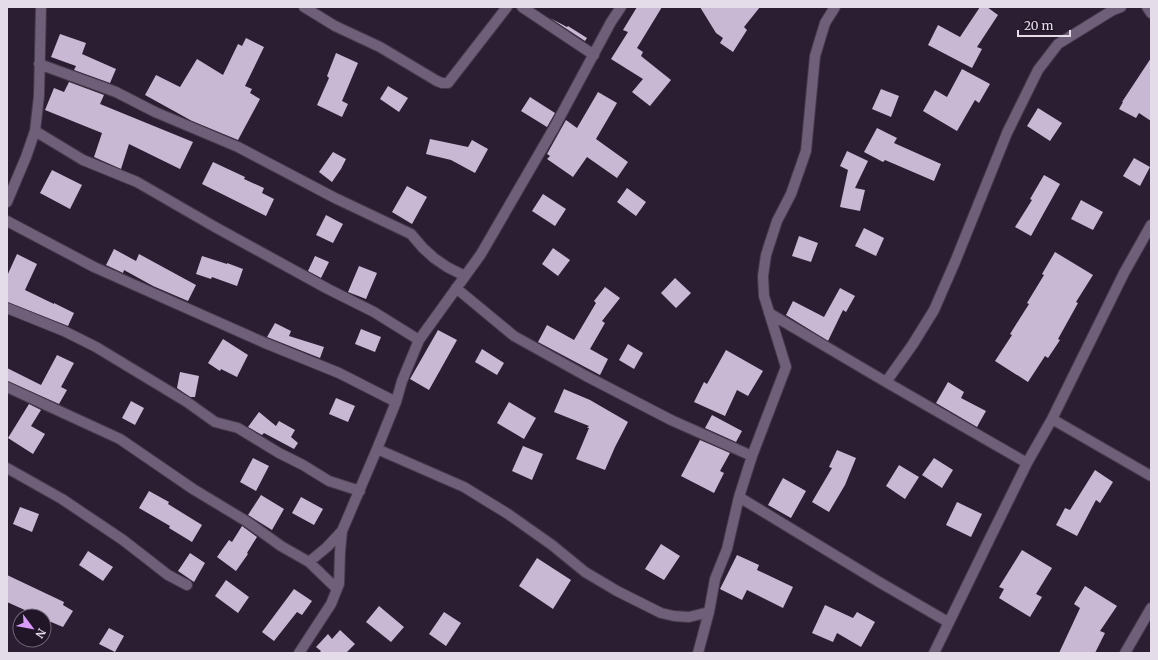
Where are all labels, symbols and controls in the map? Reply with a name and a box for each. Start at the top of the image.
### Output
scale bar [1018,12,1070,38]
text: 20 m [1024,18,1053,33]
north arrow [12,608,52,648]
text: N [32,626,49,641]

